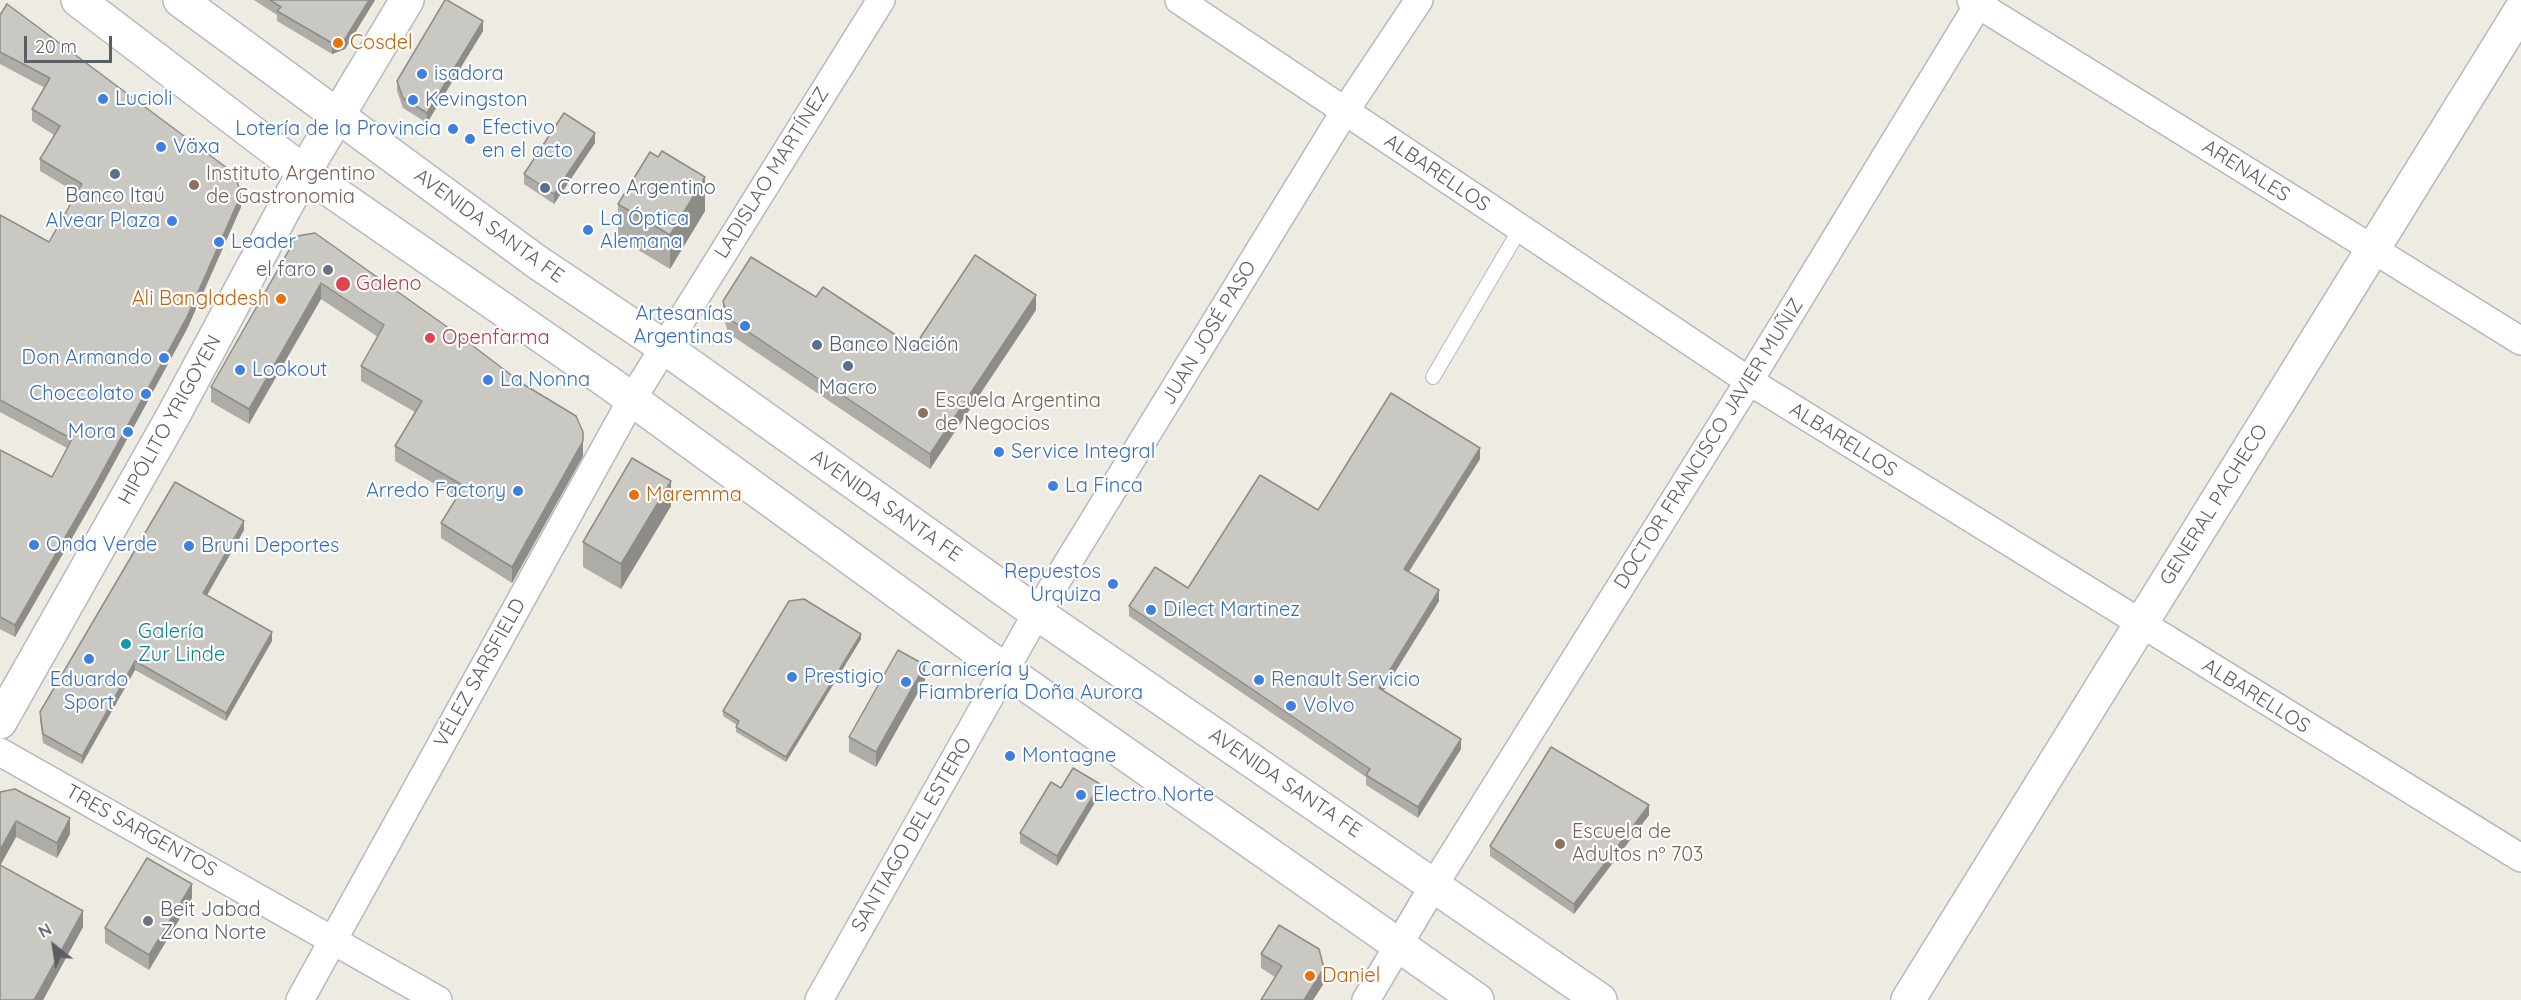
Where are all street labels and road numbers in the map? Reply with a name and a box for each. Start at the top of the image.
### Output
street label: LADISLAO MARTÍNEZ [710,83,834,263]
street label: ALBARELLOS [1380,129,1494,217]
street label: ARENALES [2198,135,2294,207]
street label: AVENIDA SANTA FE [410,164,568,288]
street label: JUAN JOSÉ PASO [1157,257,1261,409]
street label: DOCTOR FRANCISCO JAVIER MUÑIZ [1609,294,1809,594]
street label: HIPÓLITO YRIGOYEN [113,331,227,509]
street label: ALBARELLOS [1785,398,1901,482]
street label: GENERAL PACHECO [2155,420,2273,590]
street label: AVENIDA SANTA FE [806,445,966,567]
street label: VÉLEZ SARSFIELD [429,594,531,752]
street label: ALBARELLOS [2198,654,2314,738]
street label: AVENIDA SANTA FE [1204,723,1366,843]
street label: SANTIAGO DEL ESTERO [847,734,977,936]
street label: TRES SARGENTOS [61,780,221,882]

